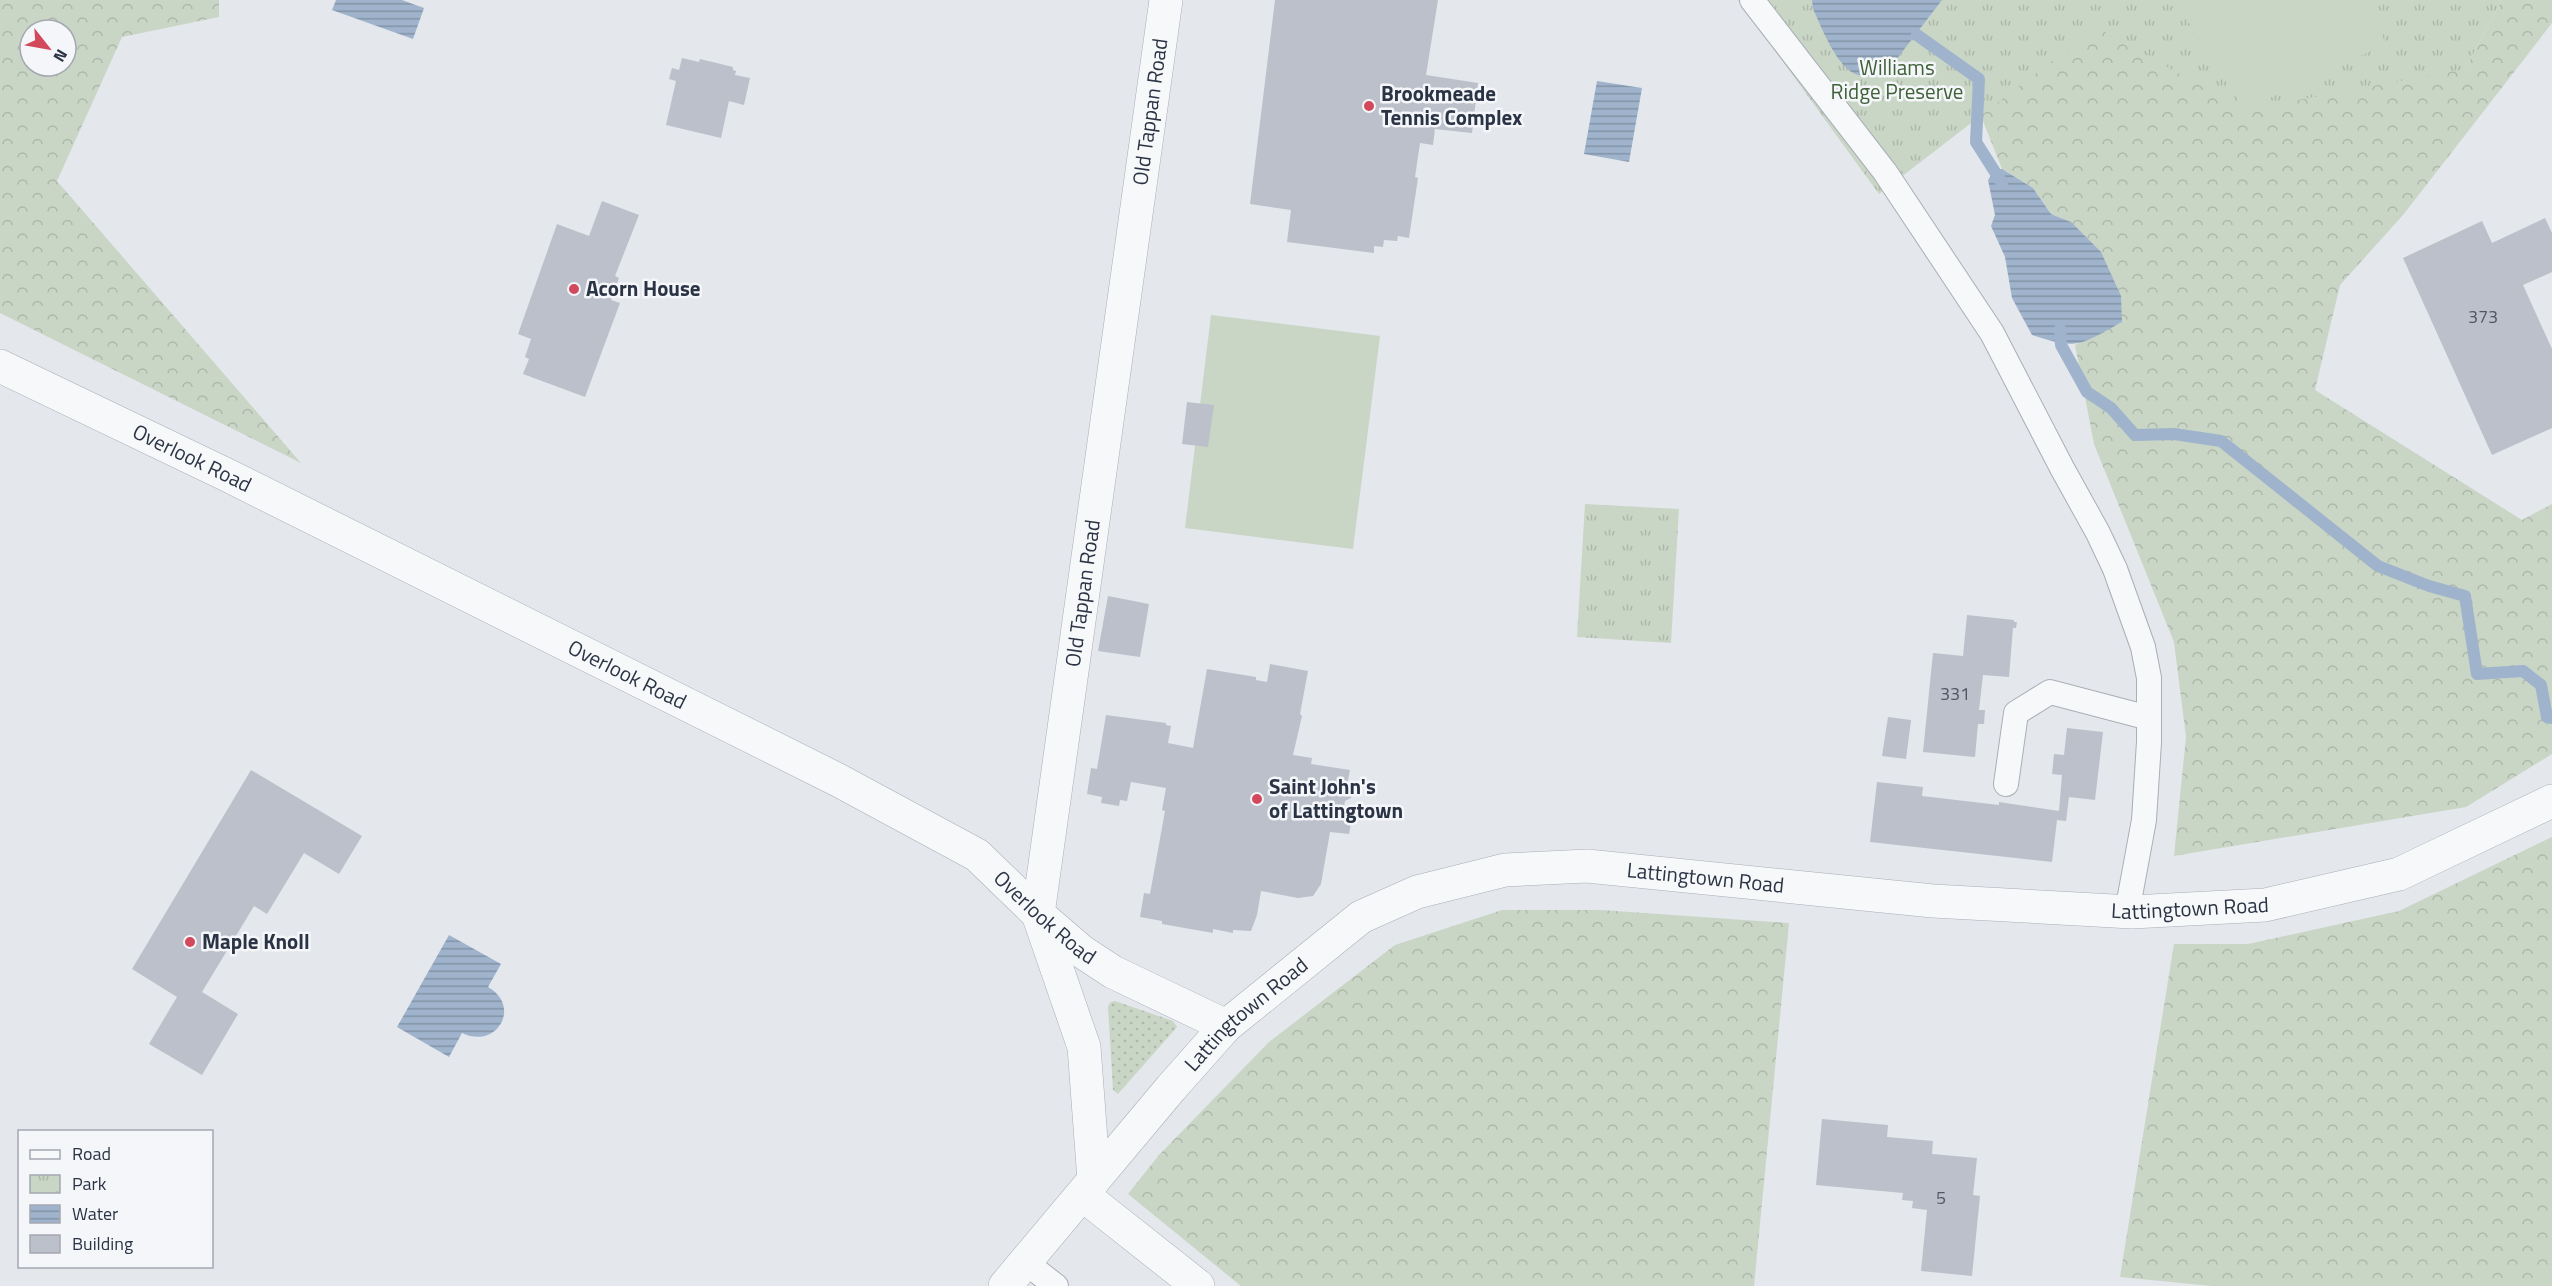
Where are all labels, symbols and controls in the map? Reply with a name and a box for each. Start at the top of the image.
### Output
north arrow [18,18,78,78]
street label: Old Tappan Road [1123,36,1175,187]
text: N [48,45,74,67]
park label: Williams Ridge Preserve [1831,51,1963,107]
place label: Brookmeade Tennis Complex [1381,77,1522,133]
marker: Brookmeade Tennis Complex [1362,99,1376,113]
place label: Acorn House [586,272,701,304]
marker: Acorn House [567,282,581,296]
house number: 373 [2468,303,2498,330]
street label: Overlook Road [127,415,258,500]
street label: Old Tappan Road [1056,517,1108,669]
street label: Overlook Road [563,631,692,717]
house number: 331 [1940,680,1970,707]
place label: Saint John's of Lattingtown [1269,770,1403,826]
marker: Saint John's of Lattingtown [1250,792,1264,806]
street label: Lattingtown Road [1625,853,1786,901]
street label: Overlook Road [987,862,1103,972]
street label: Lattingtown Road [2110,888,2270,927]
place label: Maple Knoll [202,925,310,957]
marker: Maple Knoll [183,935,197,949]
street label: Lattingtown Road [1176,949,1315,1078]
legend [18,1130,213,1268]
text: Road [72,1140,111,1167]
text: Park [72,1170,107,1197]
house number: 5 [1936,1184,1946,1211]
text: Water [72,1200,118,1227]
text: Building [72,1230,133,1257]

